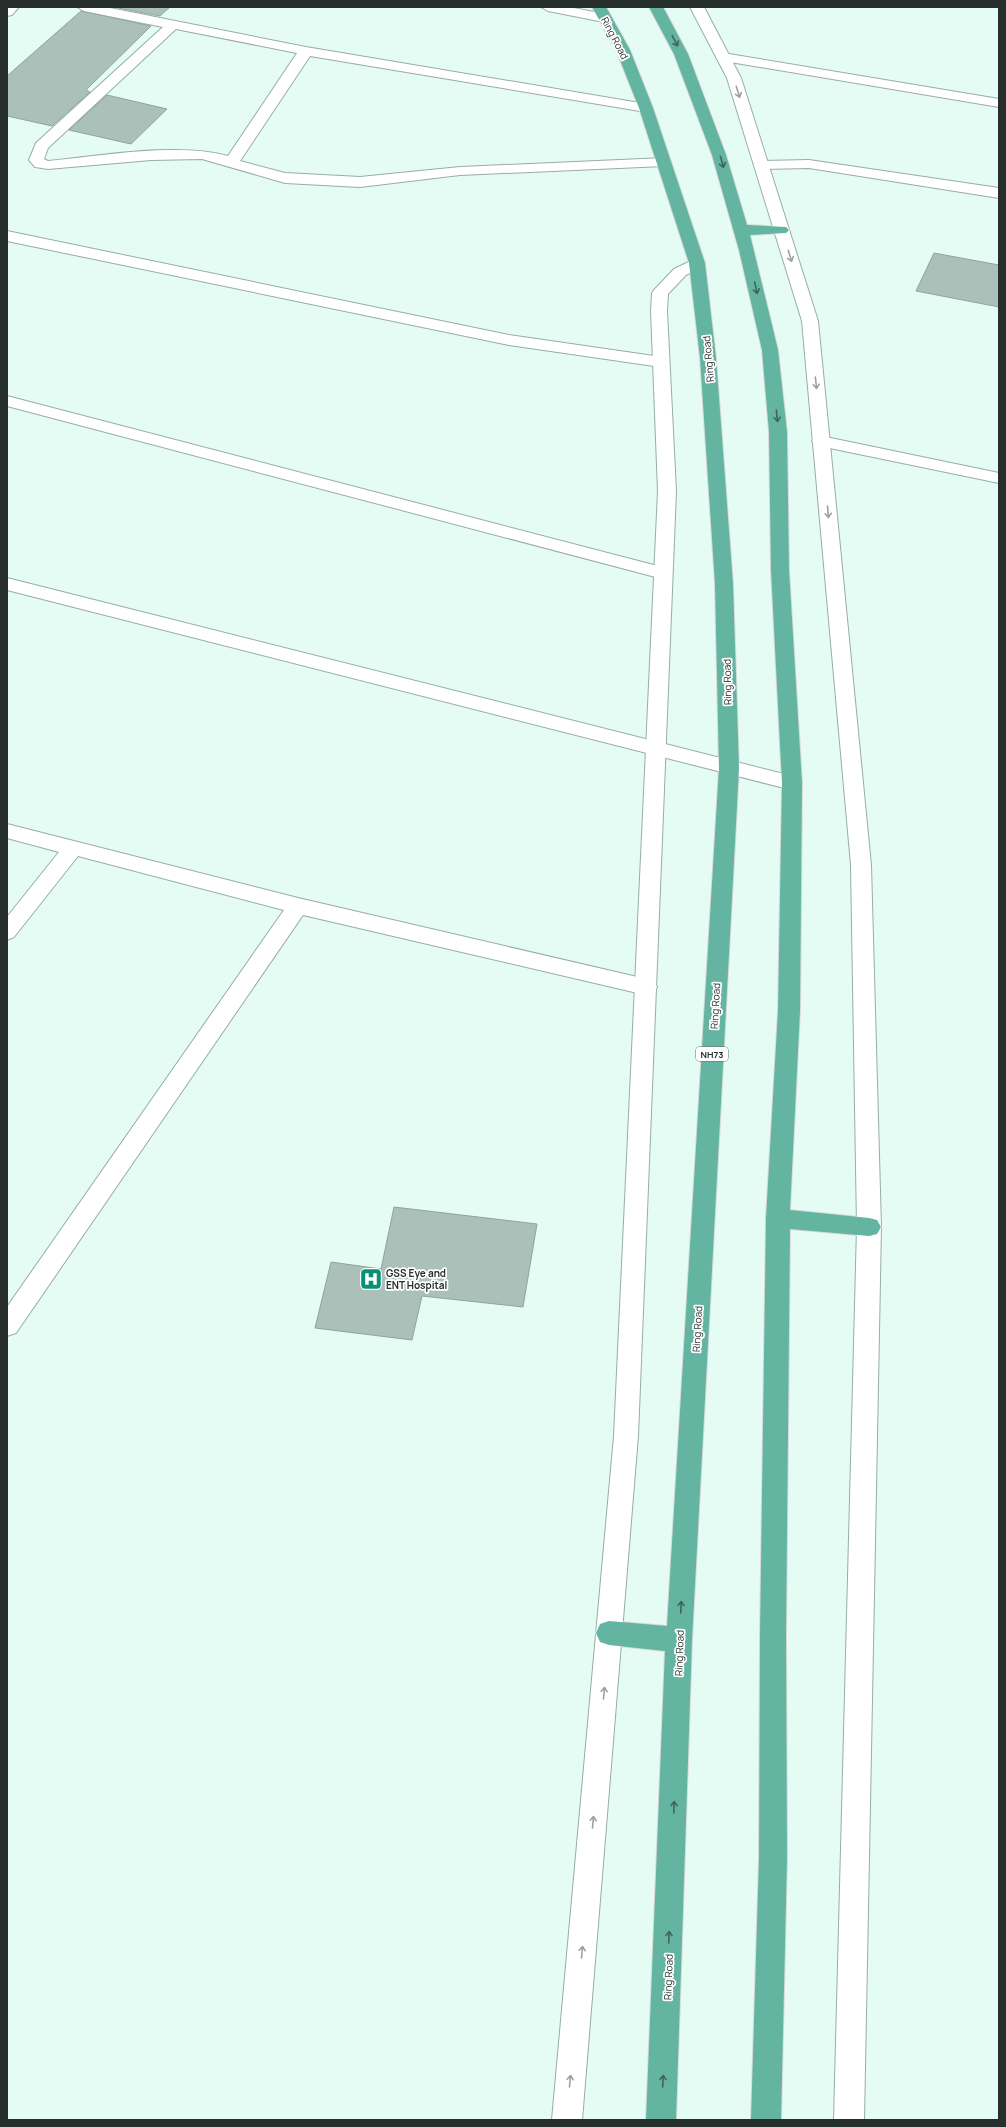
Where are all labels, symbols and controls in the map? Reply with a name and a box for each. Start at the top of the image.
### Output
street label: Ring Road [598,14,632,62]
one-way arrow [671,35,679,47]
one-way arrow [735,86,743,98]
one-way arrow [719,156,726,169]
one-way arrow [787,249,794,262]
one-way arrow [752,281,760,294]
street label: Ring Road [699,335,717,383]
one-way arrow [812,376,819,389]
one-way arrow [773,409,780,422]
one-way arrow [824,505,832,518]
street label: Ring Road [720,659,734,705]
street label: Ring Road [707,982,723,1029]
road number: NH73 [696,1047,728,1061]
hospital icon: GSS Eye and ENT Hospital [358,1266,384,1292]
place label: GSS Eye and ENT Hospital [386,1266,447,1292]
street label: Ring Road [689,1305,705,1352]
one-way arrow [677,1601,685,1614]
street label: Ring Road [671,1630,687,1676]
one-way arrow [601,1687,608,1700]
one-way arrow [670,1801,677,1814]
one-way arrow [589,1816,597,1829]
one-way arrow [665,1931,673,1944]
one-way arrow [578,1946,585,1959]
street label: Ring Road [660,1954,676,2000]
one-way arrow [567,2075,574,2088]
one-way arrow [660,2075,667,2088]

